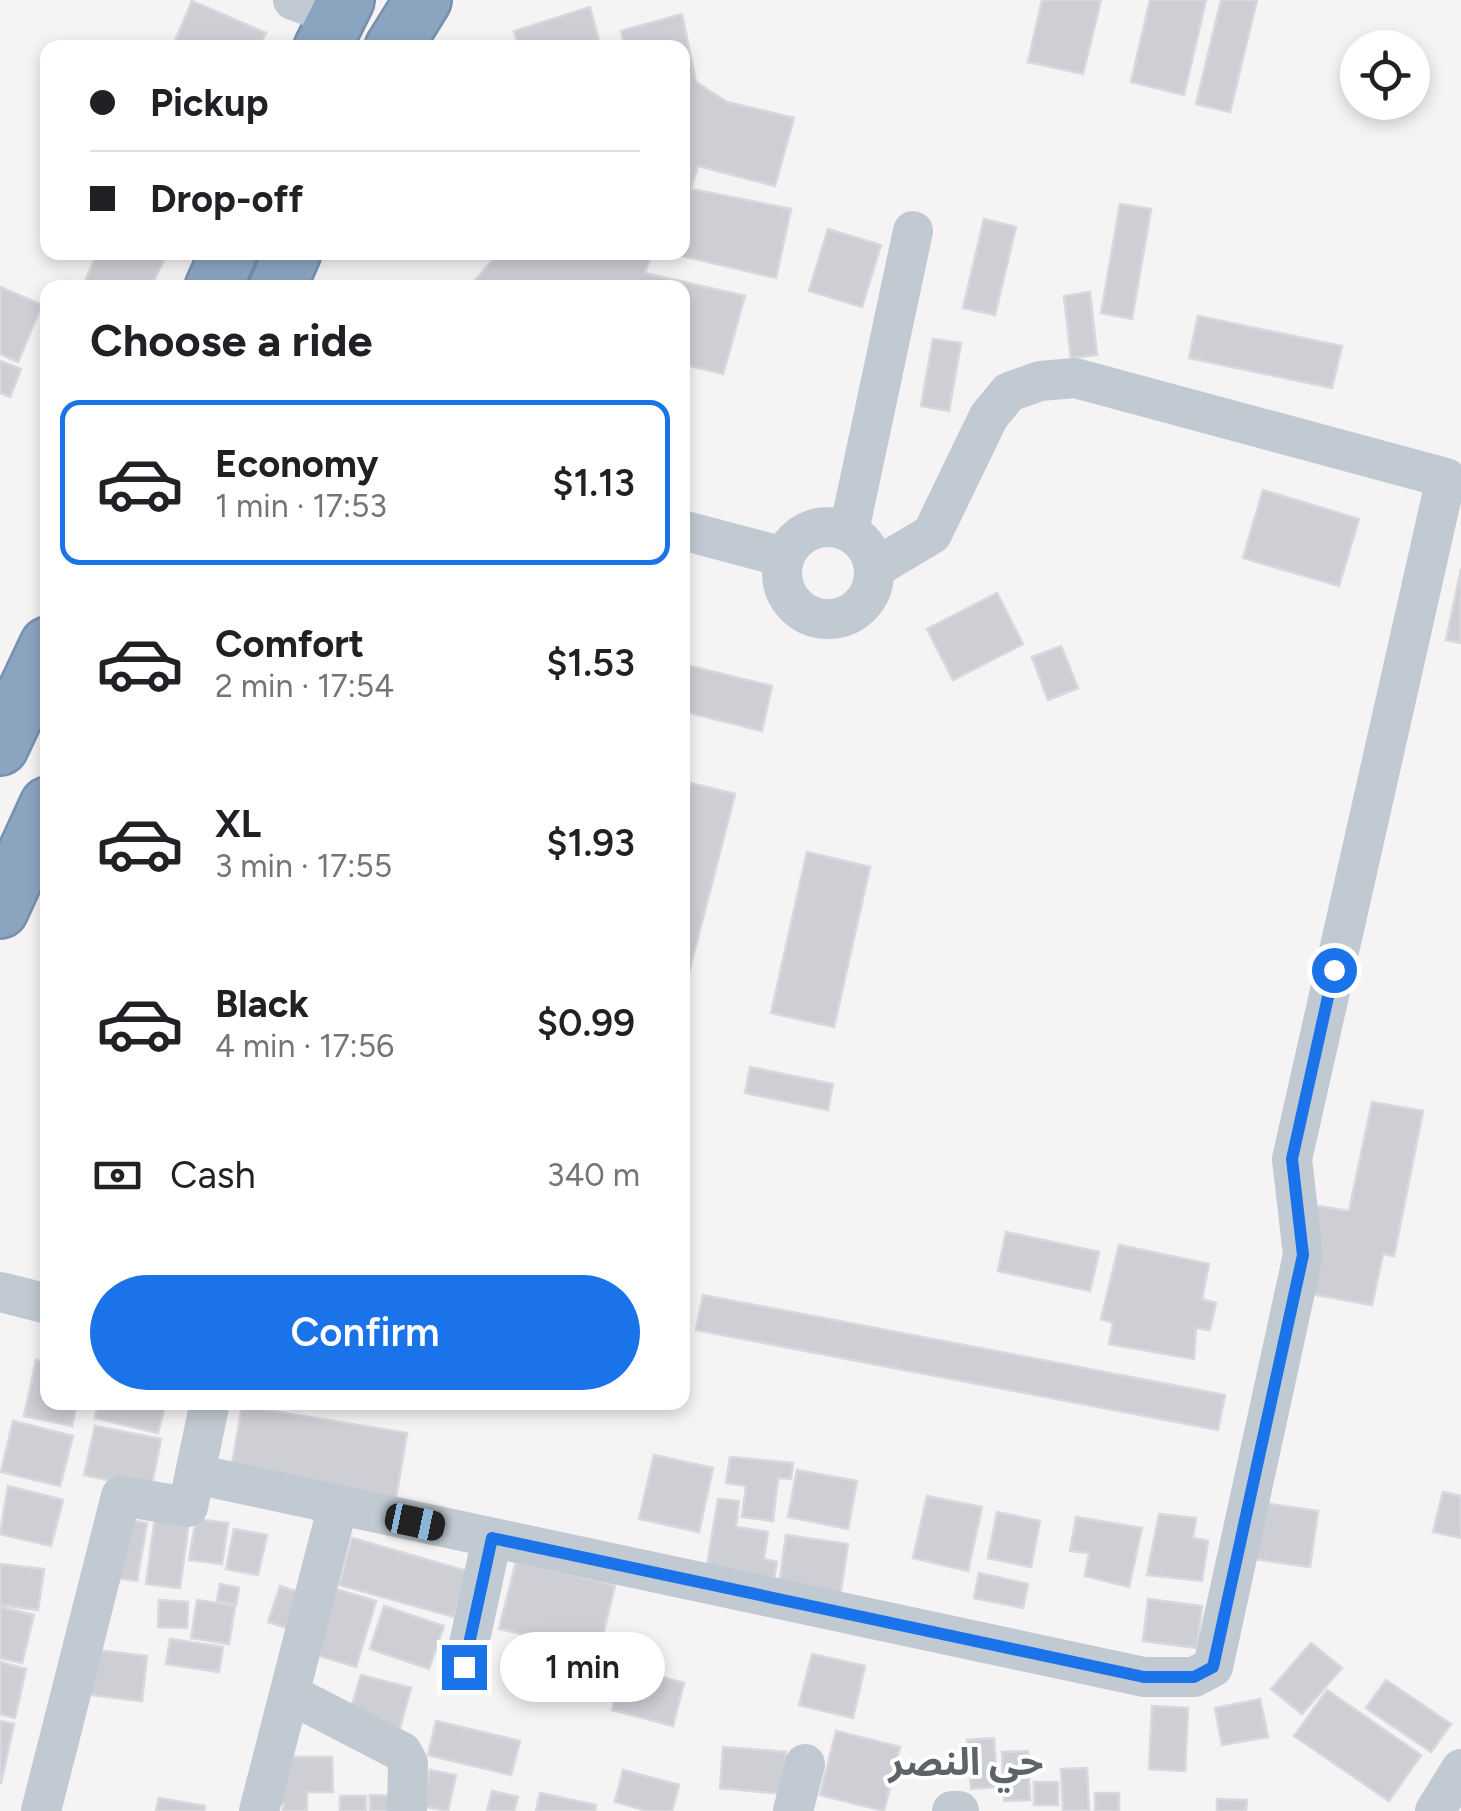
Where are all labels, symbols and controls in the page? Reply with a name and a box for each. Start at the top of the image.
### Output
map controls [1340,30,1430,120]
button: locate [1340,30,1430,120]
text: Pickup [150,80,268,126]
text: Drop-off [150,176,303,222]
text: Choose a ride [90,313,372,367]
icon: car [95,438,185,528]
text: Economy [215,441,378,487]
text: $1.13 [552,460,635,506]
text: 1 min · 17:53 [215,487,387,525]
icon: car [95,618,185,708]
text: Comfort [215,621,364,667]
text: $1.53 [546,640,635,686]
text: 2 min · 17:54 [215,667,394,705]
icon: car [95,798,185,888]
text: XL [215,801,261,847]
text: $1.93 [546,820,635,866]
text: 3 min · 17:55 [215,847,392,885]
route start [1312,948,1357,993]
icon: car [95,978,185,1068]
text: Black [215,981,309,1027]
text: $0.99 [537,1000,635,1046]
text: 4 min · 17:56 [215,1027,394,1065]
icon: cash [90,1148,145,1203]
text: Cash [170,1152,256,1198]
text: 340 m [547,1156,640,1194]
button: Confirm [90,1275,640,1390]
car [383,1501,447,1543]
callout: 1 min [499,1632,664,1702]
route end [442,1645,487,1690]
text: 1 min [545,1648,620,1686]
district label: حي النصر [887,1739,1043,1793]

